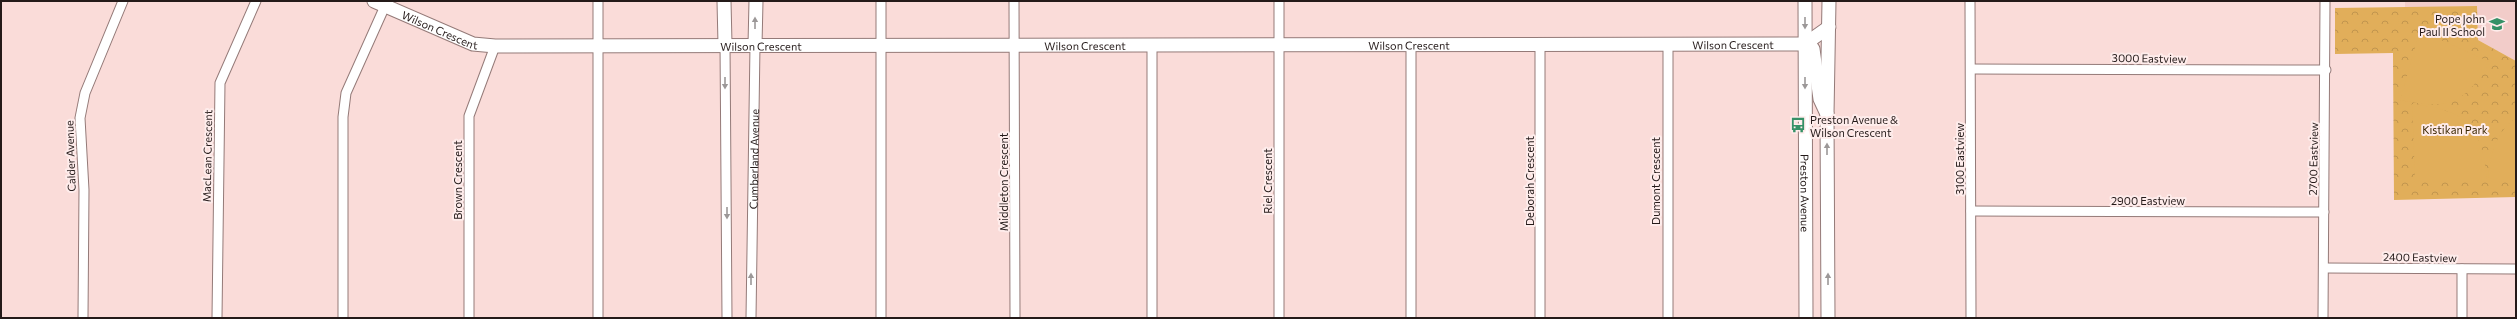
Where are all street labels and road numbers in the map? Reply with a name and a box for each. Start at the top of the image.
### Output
street label: Wilson Crescent [400,7,479,51]
street label: Wilson Crescent [1368,38,1450,51]
street label: Wilson Crescent [1692,38,1774,51]
street label: Wilson Crescent [720,39,802,52]
street label: Wilson Crescent [1044,39,1126,52]
street label: 3000 Eastview [2112,51,2187,65]
street label: MacLean Crescent [200,109,214,202]
street label: Cumberland Avenue [746,109,761,209]
street label: Calder Avenue [62,120,78,192]
street label: 2700 Eastview [2306,122,2320,196]
street label: 3100 Eastview [1953,123,1966,195]
street label: Middleton Crescent [997,132,1010,231]
street label: Deborah Crescent [1523,136,1536,226]
street label: Dumont Crescent [1649,137,1662,225]
street label: Brown Crescent [451,140,464,220]
street label: Riel Crescent [1261,148,1274,214]
street label: Preston Avenue [1799,154,1812,232]
street label: 2900 Eastview [2111,194,2185,207]
street label: 2400 Eastview [2383,250,2457,264]

